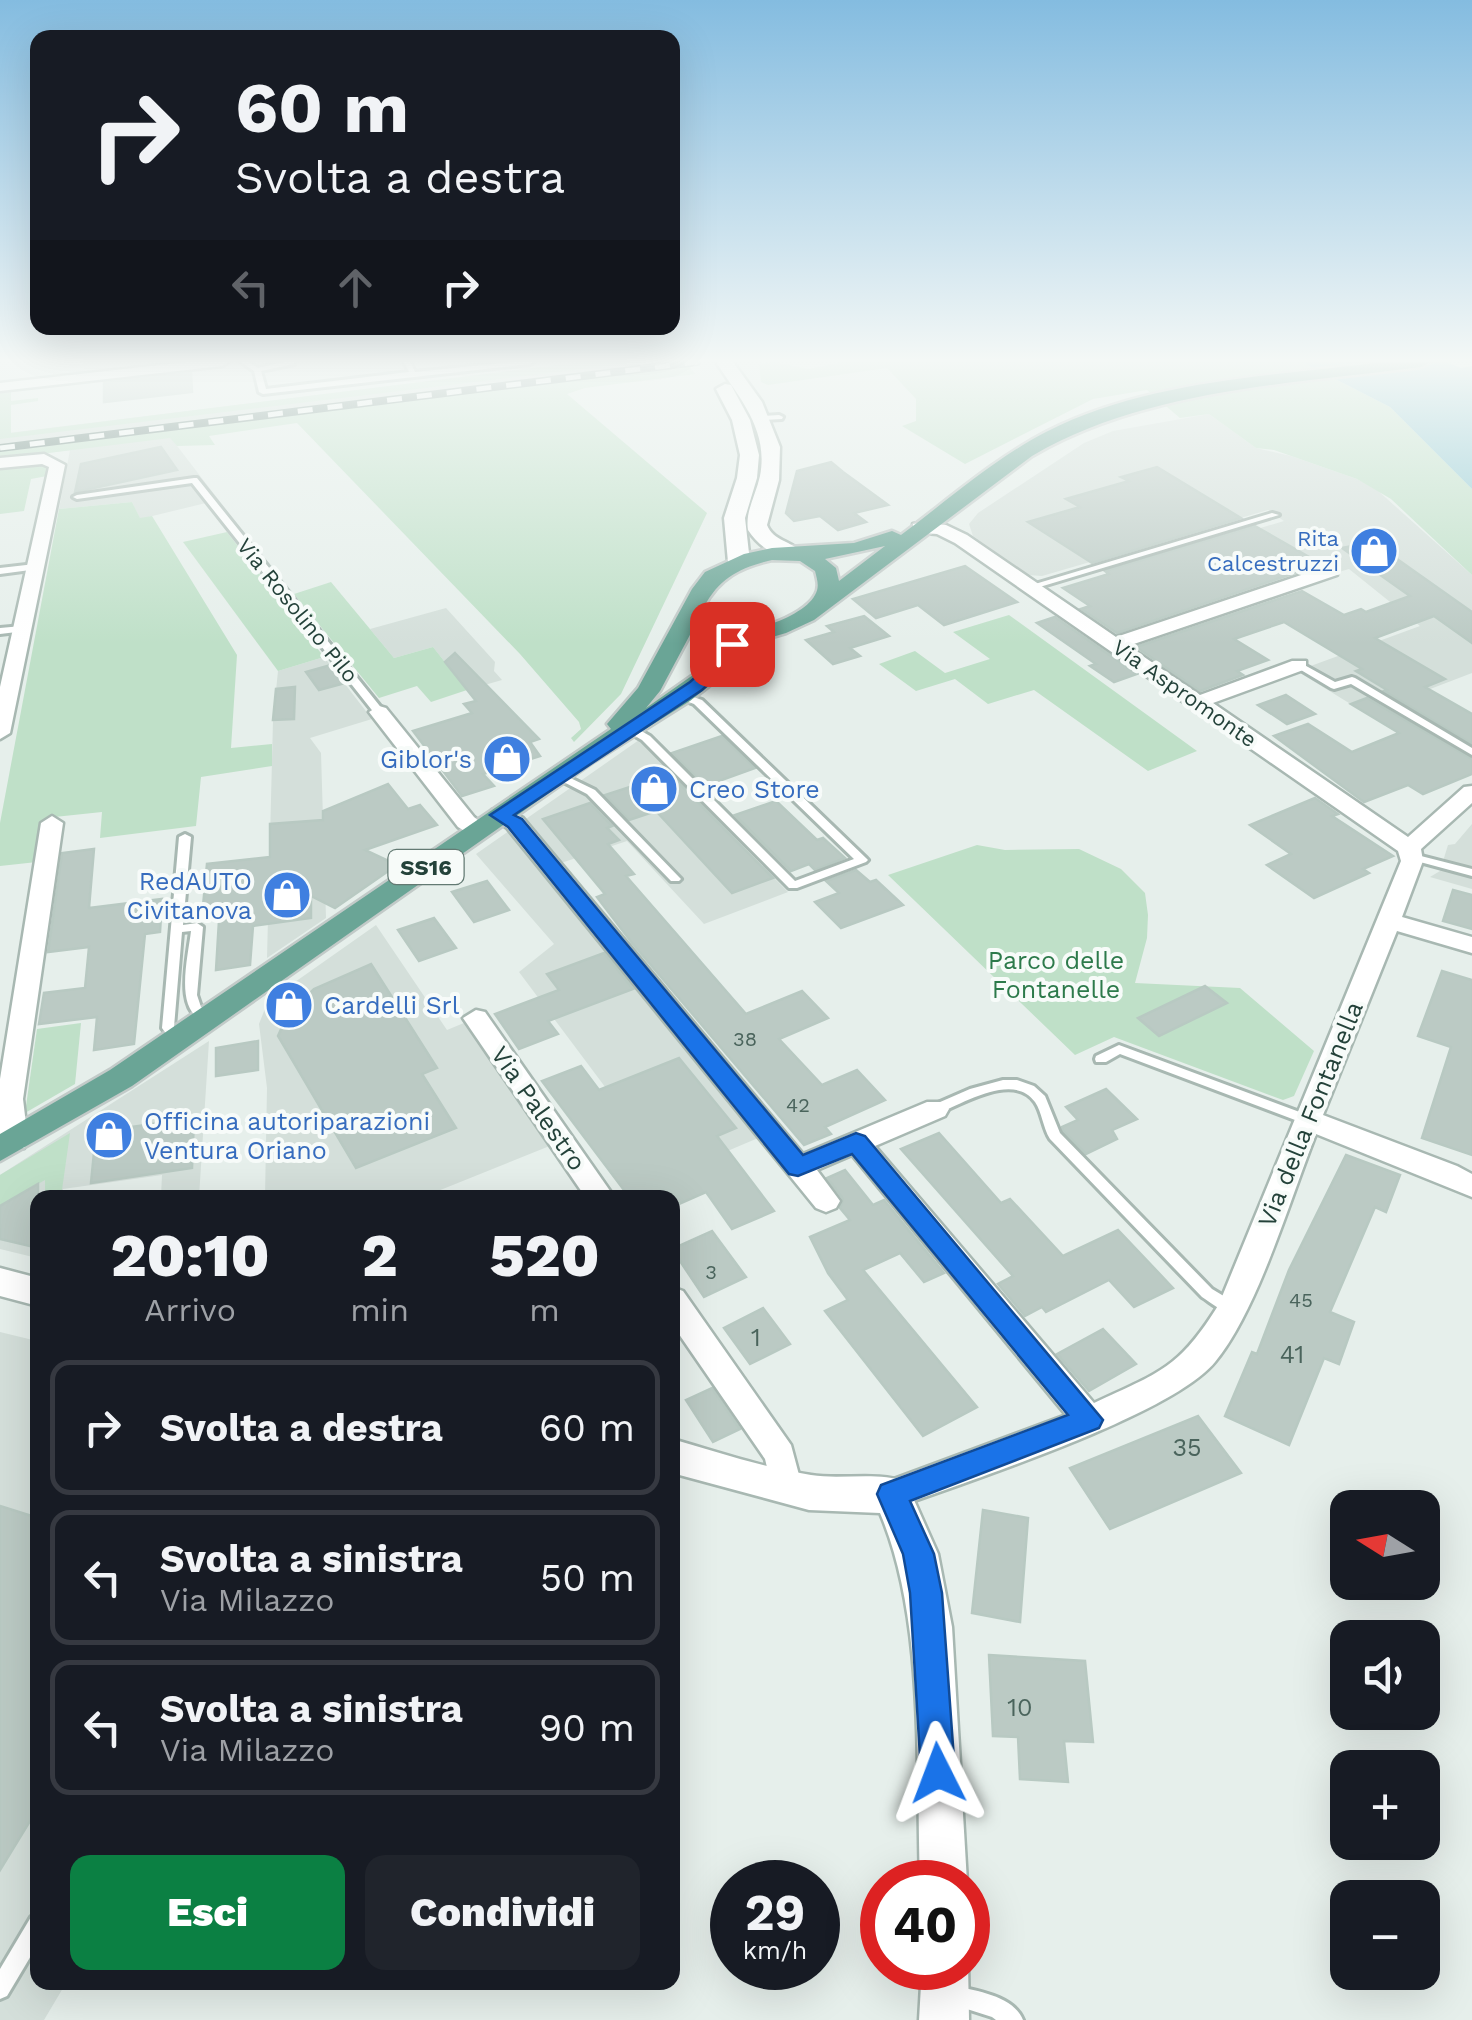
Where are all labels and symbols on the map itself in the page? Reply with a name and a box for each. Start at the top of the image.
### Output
shop icon: Rita Calcestruzzi [1348,525,1400,577]
place label: Rita Calcestruzzi [1207,526,1339,576]
street label: Via Rosolino Pilo [232,533,363,687]
pin [690,602,775,687]
street label: Via Aspromonte [1108,634,1261,752]
shop icon: Giblor's [481,733,533,785]
place label: Giblor's [380,745,472,774]
shop icon: Creo Store [628,763,680,815]
place label: Creo Store [689,775,820,804]
road number: SS16 [388,850,464,884]
place label: RedAUTO Civitanova [127,867,252,925]
shop icon: RedAUTO Civitanova [261,869,313,921]
park label: Parco delle Fontanelle [988,946,1124,1004]
shop icon: Cardelli Srl [263,979,315,1031]
place label: Cardelli Srl [324,991,460,1020]
street label: Via della Fontanella [1252,997,1369,1231]
house number: 38 [733,1027,757,1051]
street label: Via Palestro [485,1041,592,1176]
house number: 42 [786,1093,810,1117]
place label: Officina autoriparazioni Ventura Oriano [144,1107,430,1165]
shop icon: Officina autoriparazioni Ventura Oriano [83,1109,135,1161]
house number: 3 [705,1260,717,1284]
house number: 45 [1289,1288,1313,1312]
house number: 1 [751,1323,761,1352]
house number: 41 [1280,1340,1304,1369]
house number: 35 [1172,1433,1202,1462]
north arrow [1330,1490,1440,1600]
house number: 10 [1007,1693,1033,1722]
position arrow [886,1721,990,1825]
speed limit sign: 40 [860,1860,990,1990]

